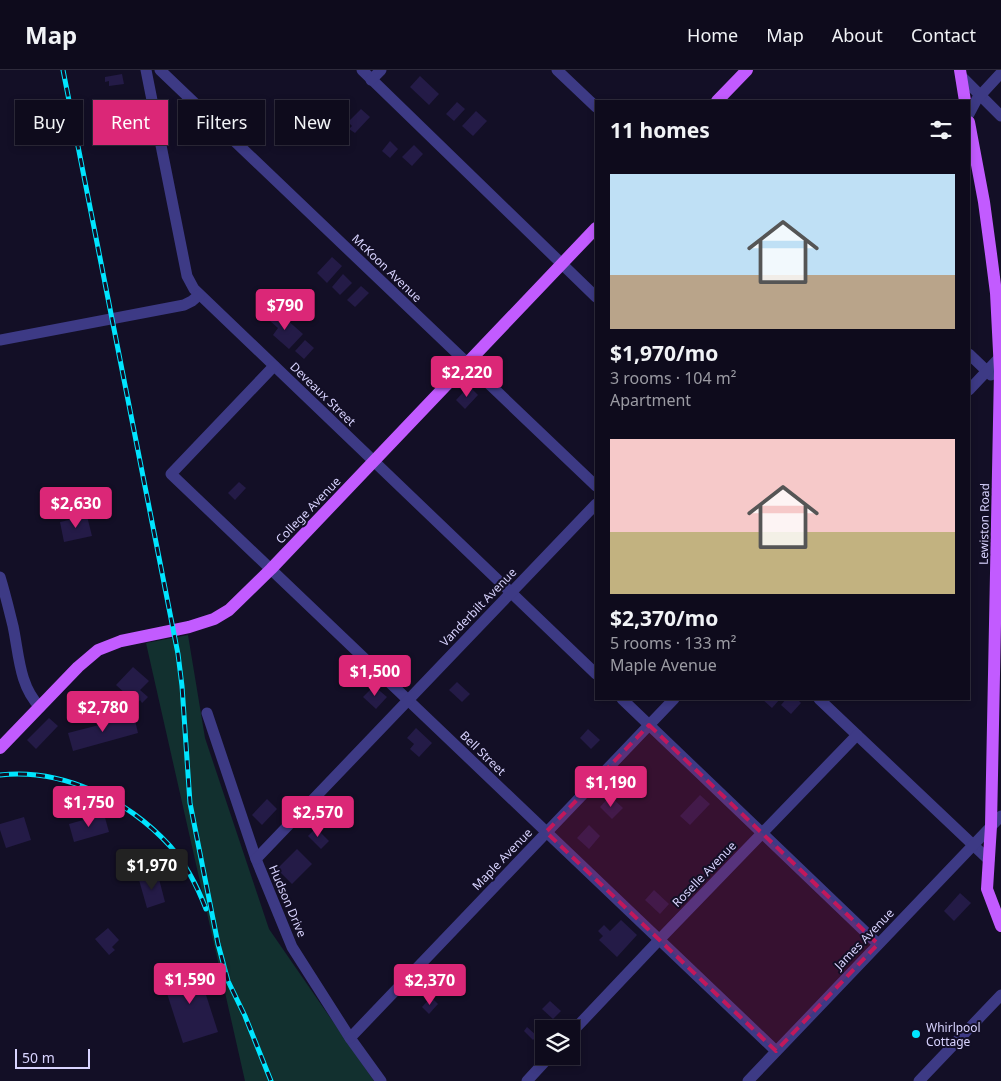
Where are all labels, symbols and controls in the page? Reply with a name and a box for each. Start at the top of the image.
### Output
text: Map [25,18,77,51]
text: Home [687,23,738,47]
text: Map [766,23,804,47]
text: About [832,23,883,47]
text: Contact [911,23,976,47]
chip: Buy [15,100,83,145]
chip: Rent [93,100,168,145]
chip: Filters [178,100,265,145]
chip: New [275,100,349,145]
text: 11 homes [610,116,710,144]
icon: filters [927,116,955,144]
icon: home [738,207,828,297]
street label: McKoon Avenue [348,230,426,306]
pin: $790 [255,288,315,331]
text: $790 [267,294,303,316]
text: $1,970/mo [610,339,718,367]
pin: $2,220 [426,356,508,398]
street label: Deveaux Street [286,358,360,430]
text: $2,220 [442,361,492,383]
text: 3 rooms · 104 m² [610,367,736,389]
text: Apartment [610,389,691,411]
icon: home [738,472,828,562]
street label: College Avenue [272,473,345,547]
street label: Lewiston Road [975,483,993,565]
pin: $2,630 [35,486,117,529]
text: $2,630 [51,492,101,514]
street label: Vanderbilt Avenue [436,564,520,650]
text: $2,370/mo [610,604,718,632]
text: 5 rooms · 133 m² [610,632,736,654]
pin: $1,500 [334,654,416,697]
text: Maple Avenue [610,654,717,676]
text: $1,500 [350,660,400,682]
pin: $2,780 [62,690,144,733]
text: $2,780 [78,696,128,718]
street label: Bell Street [456,727,510,780]
pin: $1,190 [570,766,652,808]
text: $1,190 [586,771,636,793]
pin: $1,750 [48,786,130,828]
text: $1,750 [64,791,114,813]
pin: $2,570 [277,796,359,838]
text: $2,570 [293,801,343,823]
street label: Maple Avenue [468,824,536,894]
street label: Roselle Avenue [668,837,740,911]
pin: $1,970 [111,848,193,891]
text: $1,970 [127,854,177,876]
street label: Hudson Drive [265,862,311,940]
street label: James Avenue [830,905,898,974]
pin: $1,590 [149,962,231,1005]
pin: $2,370 [389,964,471,1006]
text: $1,590 [165,968,215,990]
text: $2,370 [405,969,455,991]
place label: Whirlpool Cottage [926,1019,981,1050]
map controls [535,1020,580,1065]
button: layers [535,1020,580,1065]
marker: Whirlpool Cottage [910,1028,922,1040]
scale bar [15,1046,90,1069]
text: 50 m [22,1048,55,1067]

